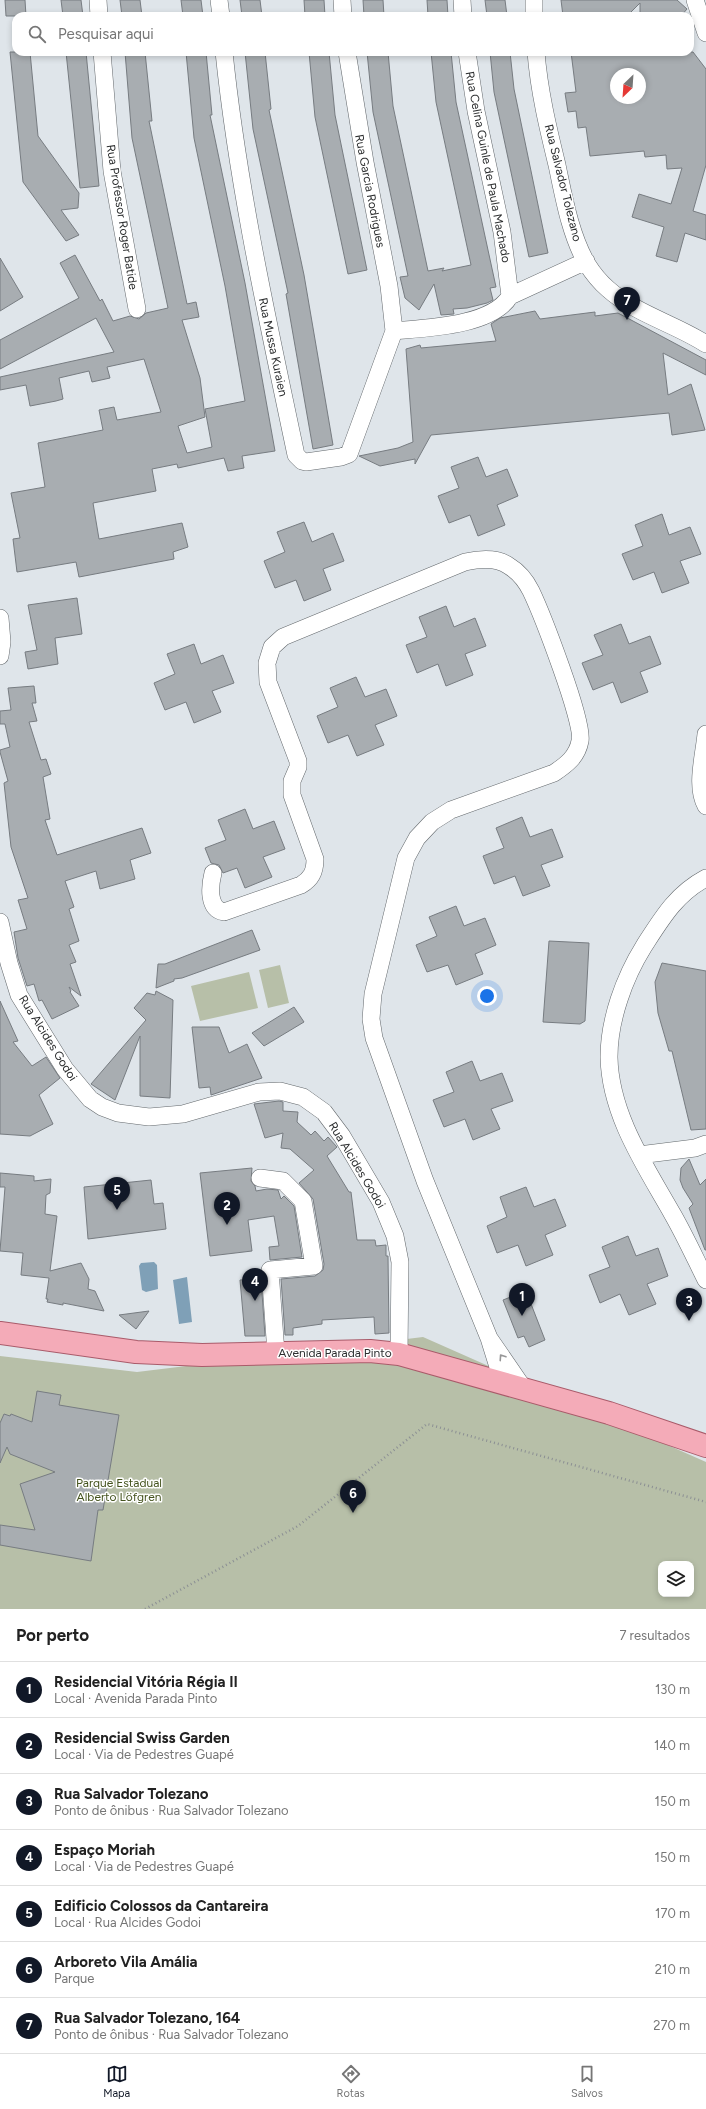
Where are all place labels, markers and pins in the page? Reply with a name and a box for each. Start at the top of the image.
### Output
pin: 7 [614,287,640,320]
pin: 5 [104,1177,130,1210]
pin: 2 [214,1192,240,1225]
pin: 4 [242,1268,268,1301]
pin: 1 [509,1283,535,1316]
pin: 3 [676,1288,702,1321]
pin: 6 [340,1480,366,1513]

